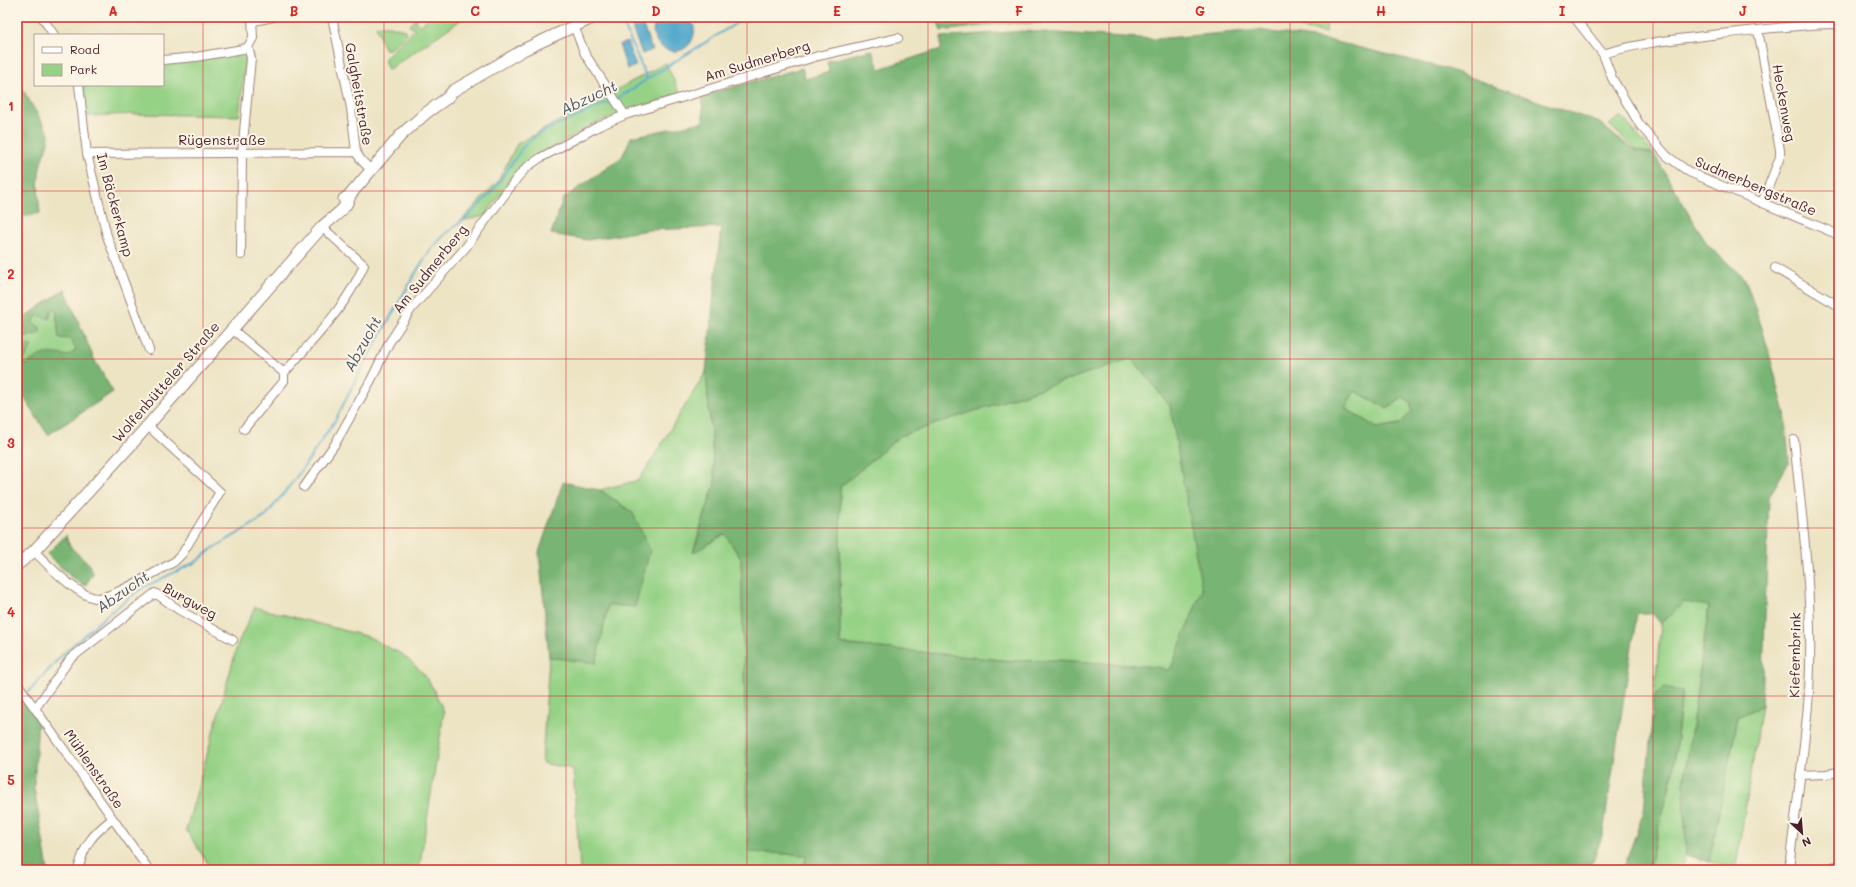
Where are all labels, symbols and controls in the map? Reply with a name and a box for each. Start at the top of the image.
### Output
text: A [108,2,118,19]
text: B [290,2,299,19]
text: C [470,2,480,19]
text: D [651,2,661,19]
text: E [833,2,841,19]
text: F [1015,2,1023,19]
text: G [1195,2,1205,19]
text: H [1376,2,1386,19]
text: I [1559,2,1566,19]
text: J [1739,2,1747,19]
legend [34,34,164,86]
street label: Am Sudmerberg [702,35,812,86]
text: Road [70,41,100,57]
street label: Galgheitstraße [341,41,378,147]
text: Park [70,61,97,77]
street label: Heckenweg [1768,63,1801,143]
water label: Abzucht [557,75,620,119]
text: 1 [8,97,14,114]
street label: Rügenstraße [178,130,266,149]
street label: Im Bäckerkamp [93,151,138,259]
street label: Sudmerbergstraße [1693,151,1820,220]
street label: Am Sudmerberg [388,220,471,317]
text: 2 [7,265,15,282]
water label: Abzucht [339,312,386,375]
street label: Wolfenbütteler Straße [108,317,223,446]
text: 3 [7,434,15,451]
water label: Abzucht [92,566,153,617]
street label: Burgweg [160,578,221,623]
text: 4 [7,603,15,620]
street label: Kiefernbrink [1784,612,1805,698]
street label: Mühlenstraße [60,725,129,812]
text: 5 [7,771,15,788]
north arrow [1782,813,1822,853]
text: N [1800,834,1814,851]

